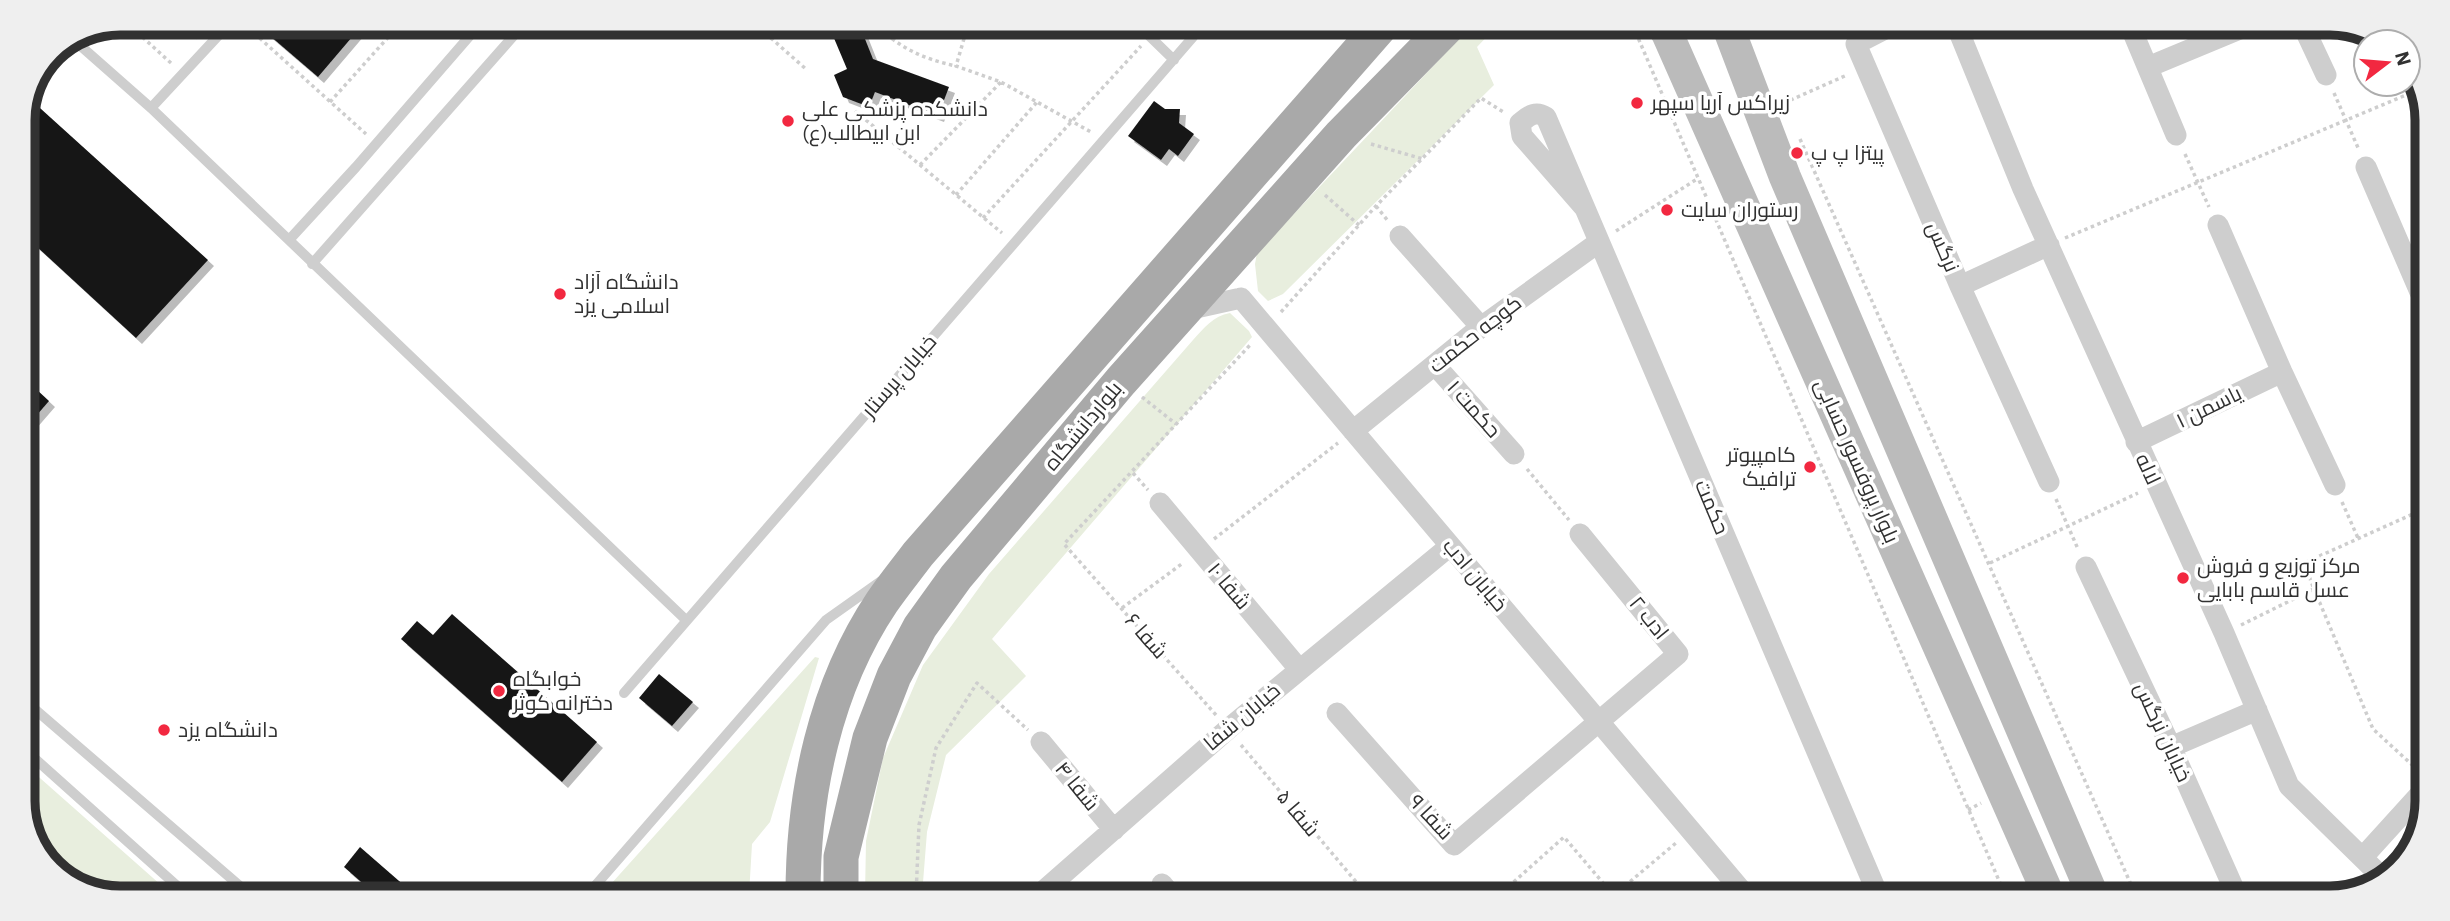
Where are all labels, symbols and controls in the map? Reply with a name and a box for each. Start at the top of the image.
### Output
north arrow [2352,28,2422,98]
text: N [2390,48,2417,68]
place label: زیراکس آریا سپهر [1650,88,1790,116]
place label: دانشکده پزشکی علی ابن ابیطالب(ع) [802,94,988,147]
marker: زیراکس آریا سپهر [1629,95,1645,111]
marker: دانشکده پزشکی علی ابن ابیطالب(ع) [780,113,796,129]
place label: پیتزا پ پ [1811,138,1884,167]
marker: پیتزا پ پ [1789,145,1805,161]
place label: رستوران سایت [1681,195,1799,223]
marker: رستوران سایت [1659,202,1675,218]
street label: نرگس [1921,217,1967,276]
place label: دانشگاه آزاد اسلامی یزد [574,267,679,319]
marker: دانشگاه آزاد اسلامی یزد [552,286,568,302]
street label: کوچه حکمت [1422,288,1527,379]
street label: خیابان پرستار [854,328,943,424]
street label: حکمت ۱ [1441,374,1508,443]
street label: بلوار پروفسور حسابی [1808,374,1907,548]
street label: بلواردانشگاه [1037,375,1128,476]
street label: یاسمن ۱ [2171,378,2246,434]
place label: کامپیوتر ترافیک [1726,440,1796,492]
street label: لاله [2130,448,2168,489]
marker: کامپیوتر ترافیک [1802,459,1818,475]
street label: حکمت [1689,475,1737,538]
street label: خیابان ادب [1437,532,1515,617]
place label: مرکز توزیع و فروش عسل قاسم بابایی [2197,551,2361,604]
street label: شفا ۱۰ [1202,556,1258,615]
marker: مرکز توزیع و فروش عسل قاسم بابایی [2175,570,2191,586]
street label: ادب ۲ [1624,590,1676,645]
street label: شفا ۶ [1119,607,1174,664]
place label: خوابگاه دخترانه کوثر [512,664,613,716]
street label: خیابان شفا [1197,676,1285,756]
street label: خیابان نرگس [2129,677,2199,786]
marker: خوابگاه دخترانه کوثر [491,683,507,699]
place label: دانشگاه یزد [178,715,278,743]
marker: دانشگاه یزد [156,722,172,738]
street label: شفا ۴ [1049,755,1106,816]
street label: شفا ۵ [1271,783,1327,842]
street label: شفا ۹ [1403,787,1460,845]

